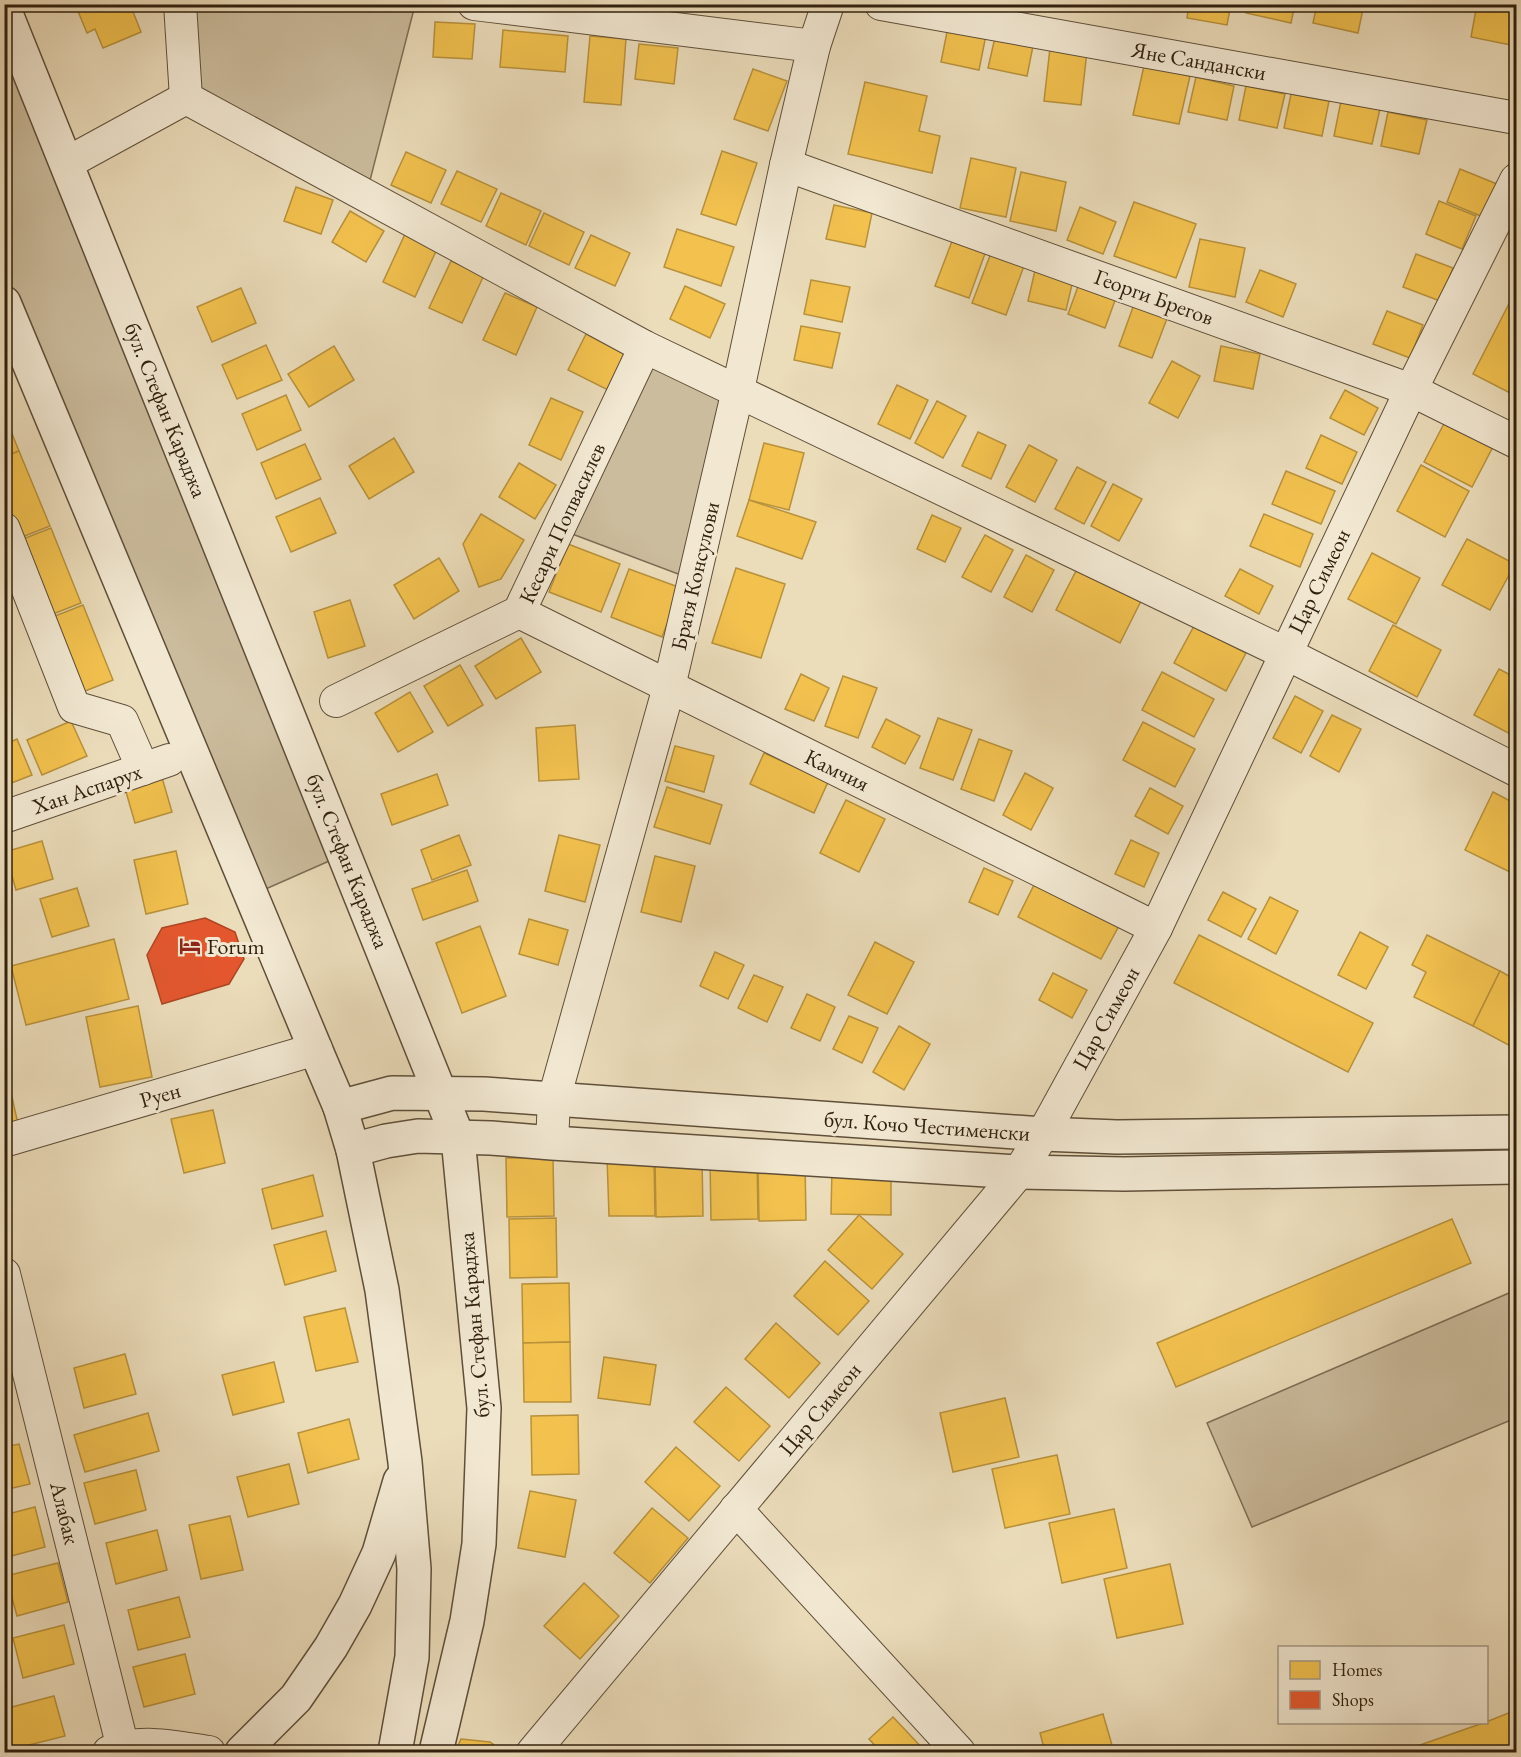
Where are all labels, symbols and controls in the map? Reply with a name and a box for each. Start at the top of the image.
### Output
street label: Яне Сандански [1128,35,1269,87]
street label: Георги Брегов [1090,262,1218,332]
street label: бул. Стефан Караджа [118,318,214,502]
street label: Кесари Попвасилев [512,438,612,608]
street label: Братя Консулови [664,498,726,653]
street label: Цар Симеон [1281,524,1357,638]
street label: Камчия [800,742,874,798]
street label: Хан Аспарух [28,757,146,822]
street label: бул. Стефан Караджа [300,769,396,953]
place label: Forum [207,932,265,961]
hotel icon: Forum [178,934,202,958]
street label: Цар Симеон [1066,961,1146,1075]
street label: Руен [136,1075,184,1115]
street label: бул. Кочо Честименски [823,1104,1031,1148]
street label: бул. Стефан Караджа [451,1231,497,1419]
street label: Цар Симеон [772,1356,868,1462]
street label: Алабак [43,1478,87,1548]
legend [1278,1646,1488,1724]
text: Homes [1332,1658,1383,1681]
text: Shops [1332,1688,1374,1711]

